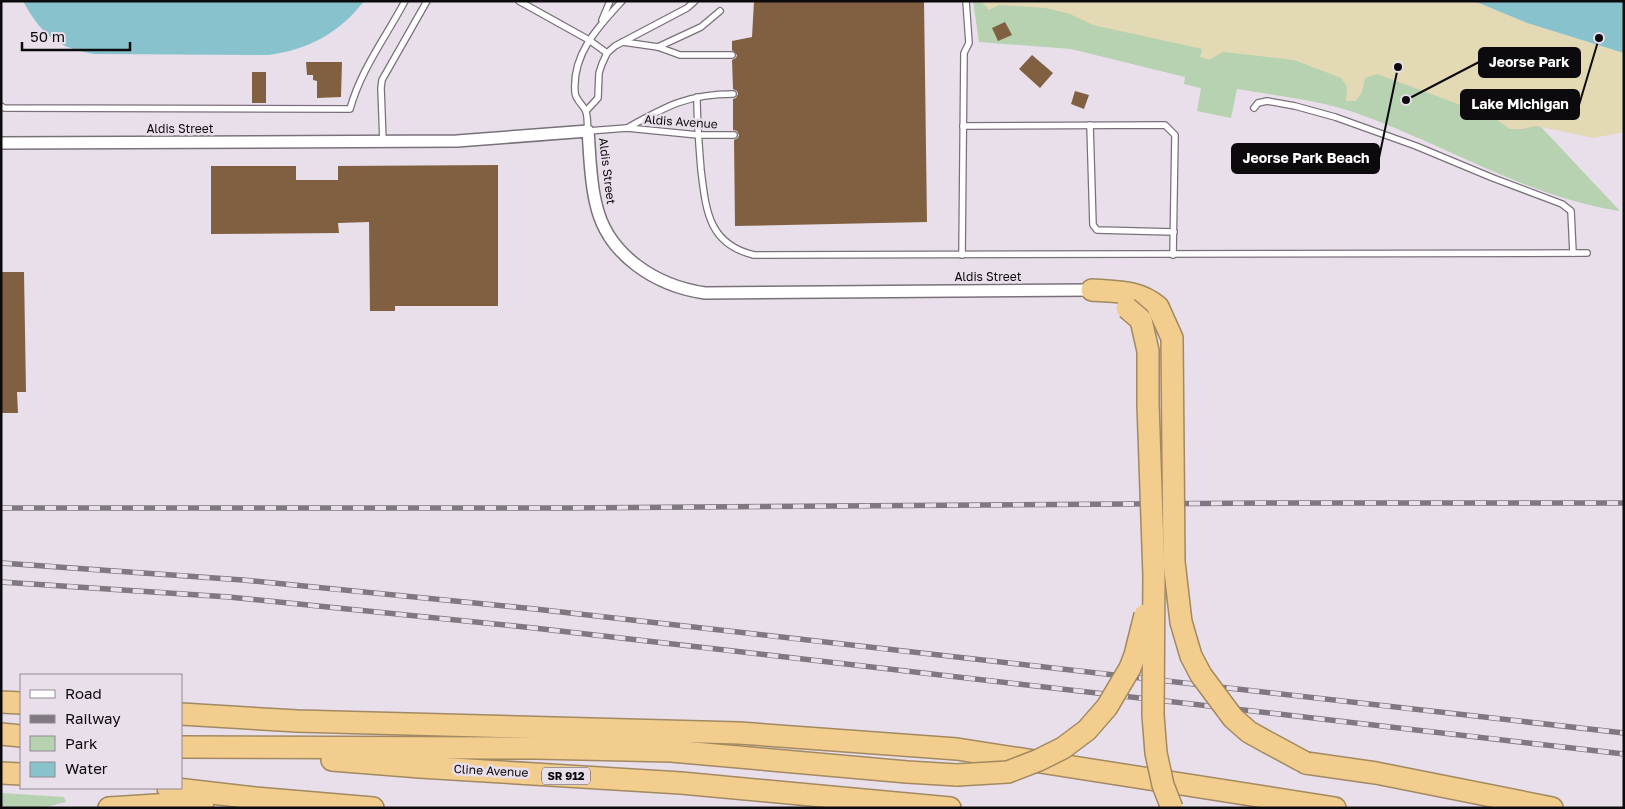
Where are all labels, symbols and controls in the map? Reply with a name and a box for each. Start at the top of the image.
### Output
scale bar [22,20,130,52]
text: 50 m [30,27,65,45]
callout: Jeorse Park [1479,48,1580,77]
text: Jeorse Park [1489,53,1569,70]
callout: Lake Michigan [1461,90,1579,119]
text: Lake Michigan [1471,95,1569,112]
street label: Aldis Avenue [644,111,718,132]
street label: Aldis Street [147,121,214,136]
street label: Aldis Street [596,137,619,205]
callout: Jeorse Park Beach [1232,144,1379,173]
text: Jeorse Park Beach [1243,149,1369,166]
street label: Aldis Street [955,269,1022,284]
legend [20,674,182,789]
text: Road [65,684,102,702]
text: Railway [65,709,121,727]
text: Park [65,734,98,752]
text: Water [65,759,108,777]
street label: Cline Avenue [453,761,529,780]
road number: SR 912 [542,768,590,784]

